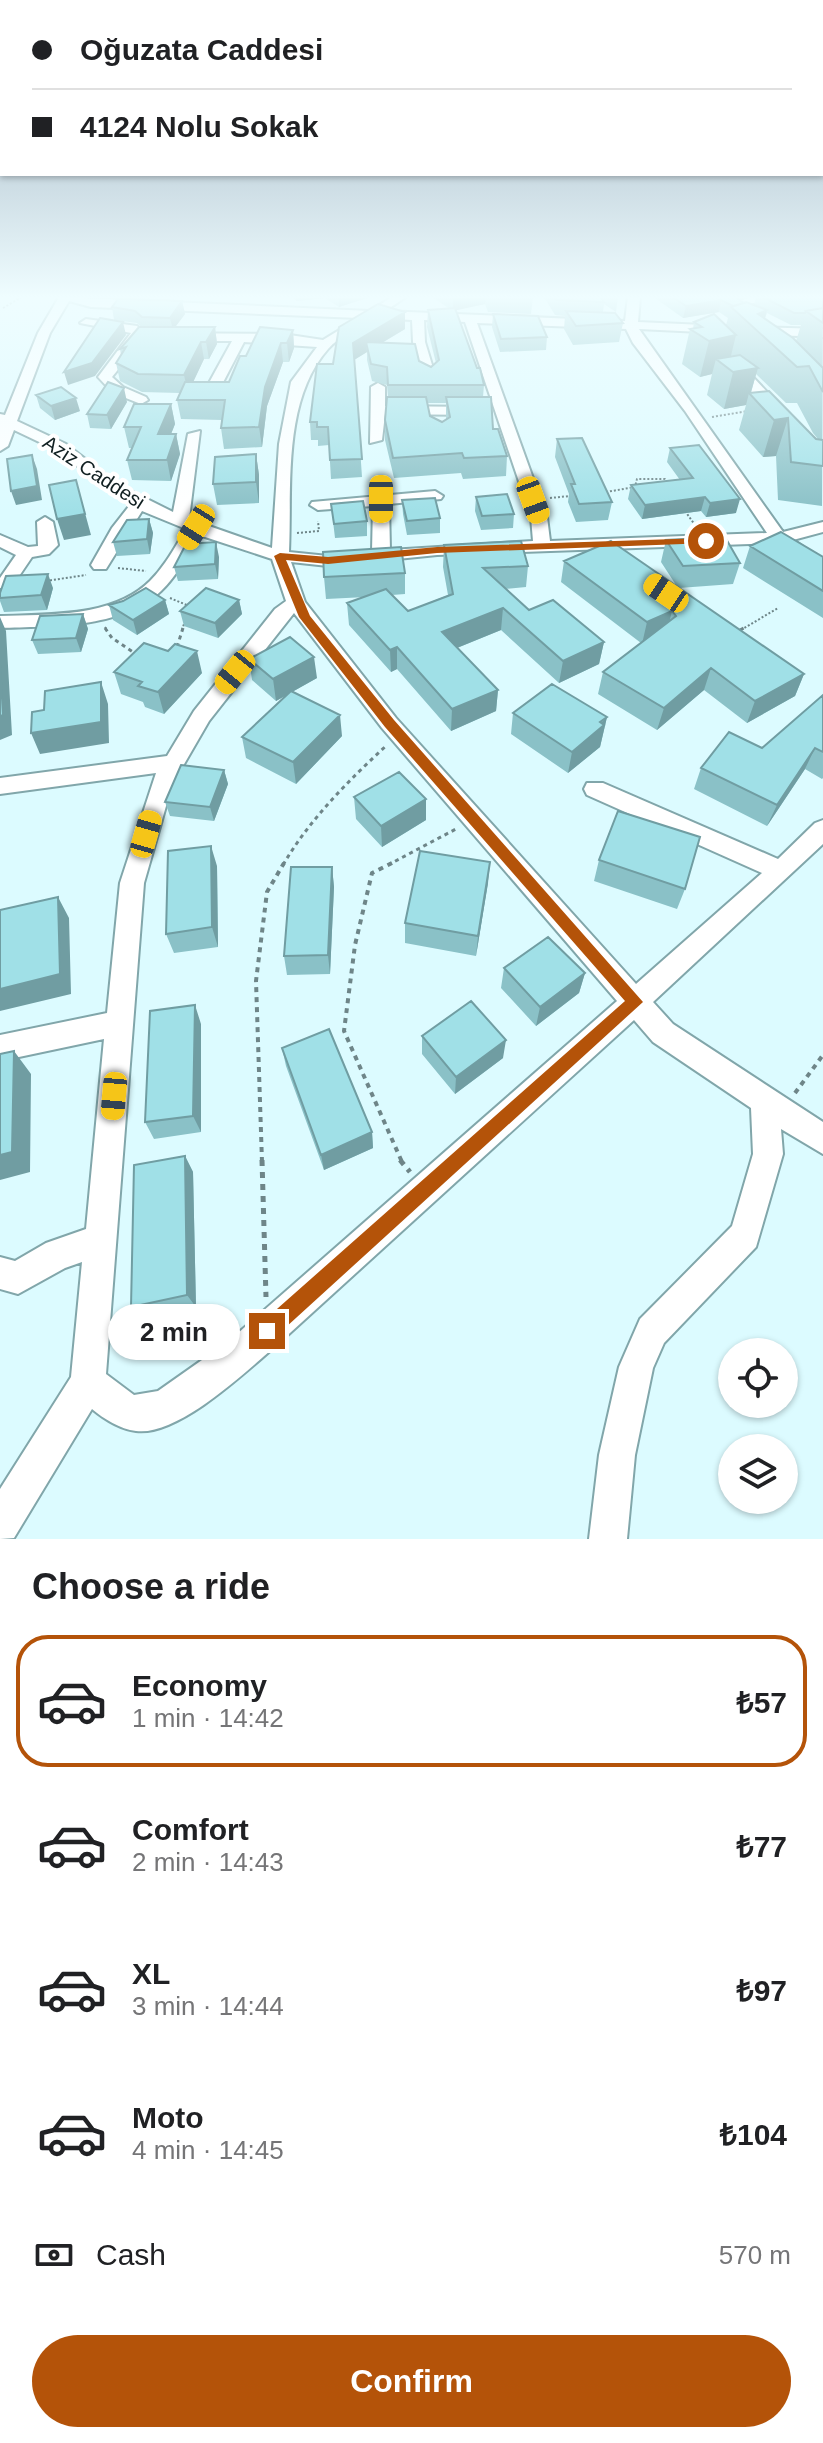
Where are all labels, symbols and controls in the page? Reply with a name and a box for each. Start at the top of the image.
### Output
text: Oğuzata Caddesi [80,33,323,66]
text: 4124 Nolu Sokak [80,110,318,143]
street label: Aziz Caddesi [39,431,149,513]
car [514,473,552,527]
car [369,475,393,523]
car [173,500,219,554]
route start [688,523,724,559]
car [639,570,693,616]
car [211,646,259,698]
car [128,808,164,860]
car [100,1071,128,1121]
callout: 2 min [107,1303,239,1359]
route end [249,1313,285,1349]
text: 2 min [140,1317,208,1347]
map controls [718,1338,798,1514]
button: locate [718,1338,798,1418]
button: layers [718,1434,798,1514]
text: Choose a ride [32,1566,270,1607]
icon: car [36,1665,108,1737]
text: Economy [132,1669,267,1702]
text: ₺57 [736,1686,787,1719]
text: 1 min · 14:42 [132,1703,284,1733]
icon: car [36,1809,108,1881]
text: Comfort [132,1813,249,1846]
text: ₺77 [736,1830,787,1863]
text: 2 min · 14:43 [132,1847,284,1877]
icon: car [36,1953,108,2025]
text: XL [132,1957,170,1990]
text: ₺97 [736,1974,787,2007]
text: 3 min · 14:44 [132,1991,284,2021]
icon: car [36,2097,108,2169]
text: Moto [132,2101,204,2134]
text: ₺104 [720,2118,787,2151]
text: 4 min · 14:45 [132,2135,284,2165]
icon: cash [32,2233,76,2277]
text: Cash [96,2238,166,2271]
text: 570 m [719,2240,791,2270]
button: Confirm [32,2335,791,2427]

